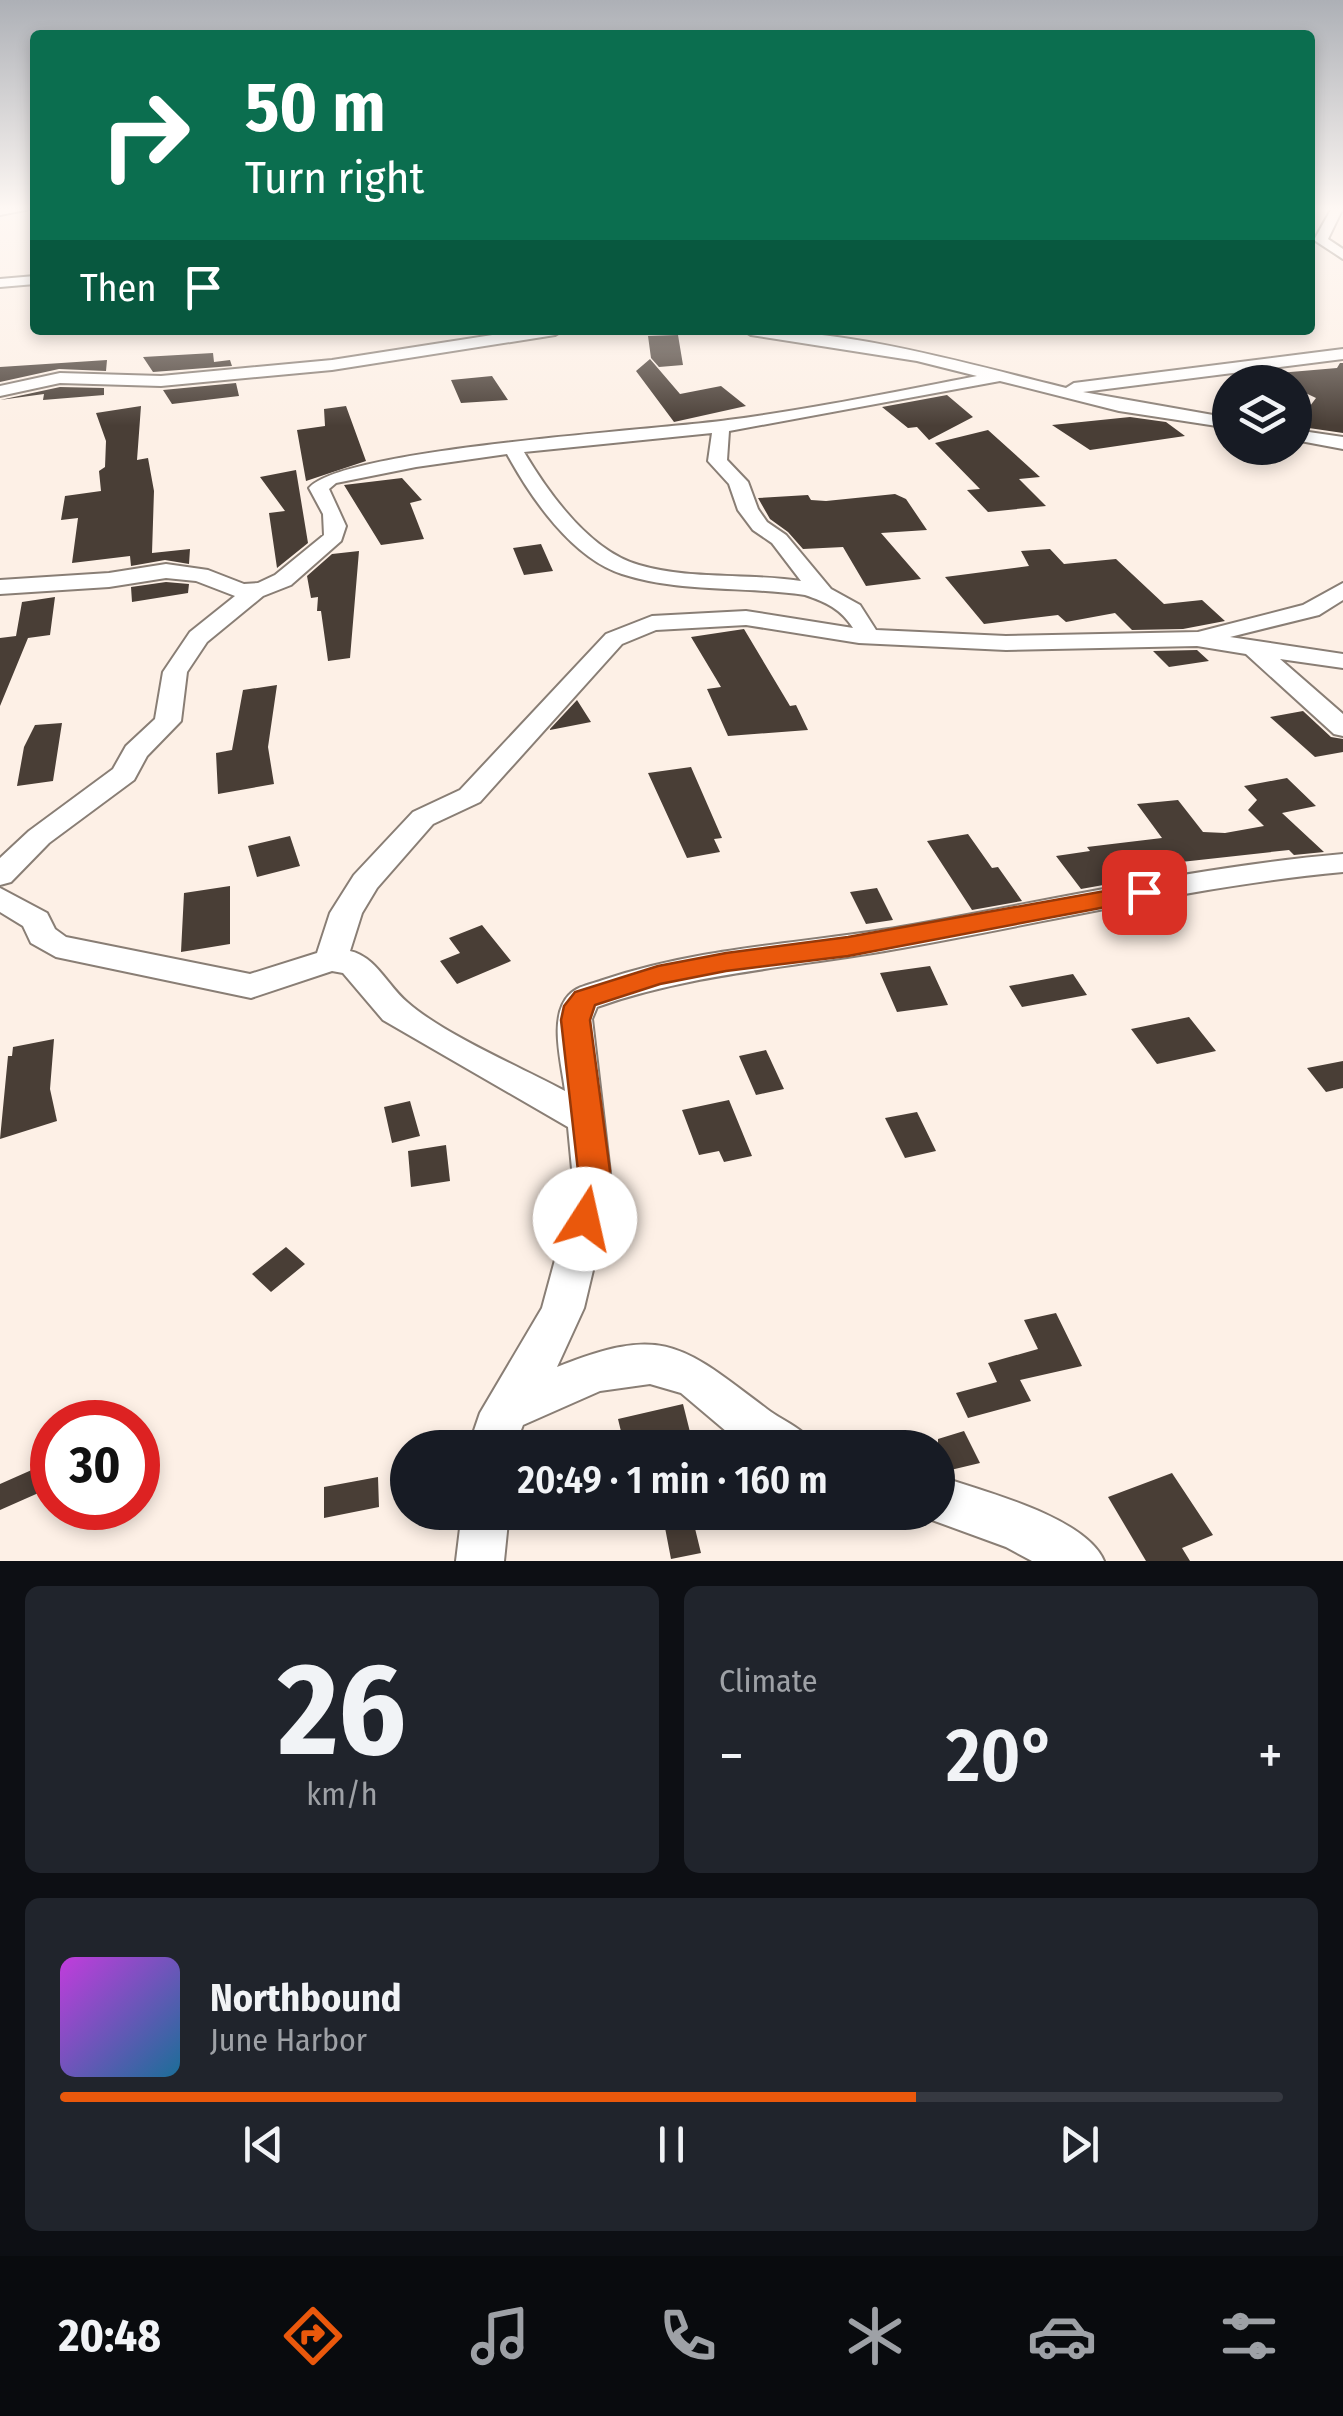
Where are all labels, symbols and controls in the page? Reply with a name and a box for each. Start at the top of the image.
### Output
text: 50 m [245,66,386,150]
icon: right [80,70,210,200]
text: Turn right [245,151,424,205]
icon: arrive [176,260,231,315]
text: Then [80,265,156,311]
map controls [1212,365,1312,465]
button: layers [1212,365,1312,465]
pin [1102,850,1187,935]
icon: arrive [1117,865,1172,920]
position arrow [533,1167,637,1271]
speed limit sign: 30 [30,1400,160,1530]
text: 20:49 · 1 min · 160 m [517,1457,828,1503]
text: 26 [278,1632,406,1788]
text: Climate [719,1662,818,1700]
text: 20° [946,1711,1056,1801]
text: − [719,1723,744,1789]
text: + [1258,1723,1283,1789]
text: km/h [306,1775,378,1813]
text: Northbound [210,1975,402,2021]
text: June Harbor [210,2021,367,2059]
icon: previous [236,2117,291,2172]
icon: pause [644,2117,699,2172]
icon: next [1052,2117,1107,2172]
icon: directions [278,2301,348,2371]
icon: music [465,2301,535,2371]
icon: phone [653,2301,723,2371]
icon: climate [840,2301,910,2371]
icon: car [1027,2301,1097,2371]
icon: filters [1214,2301,1284,2371]
text: 20:48 [59,2309,161,2363]

